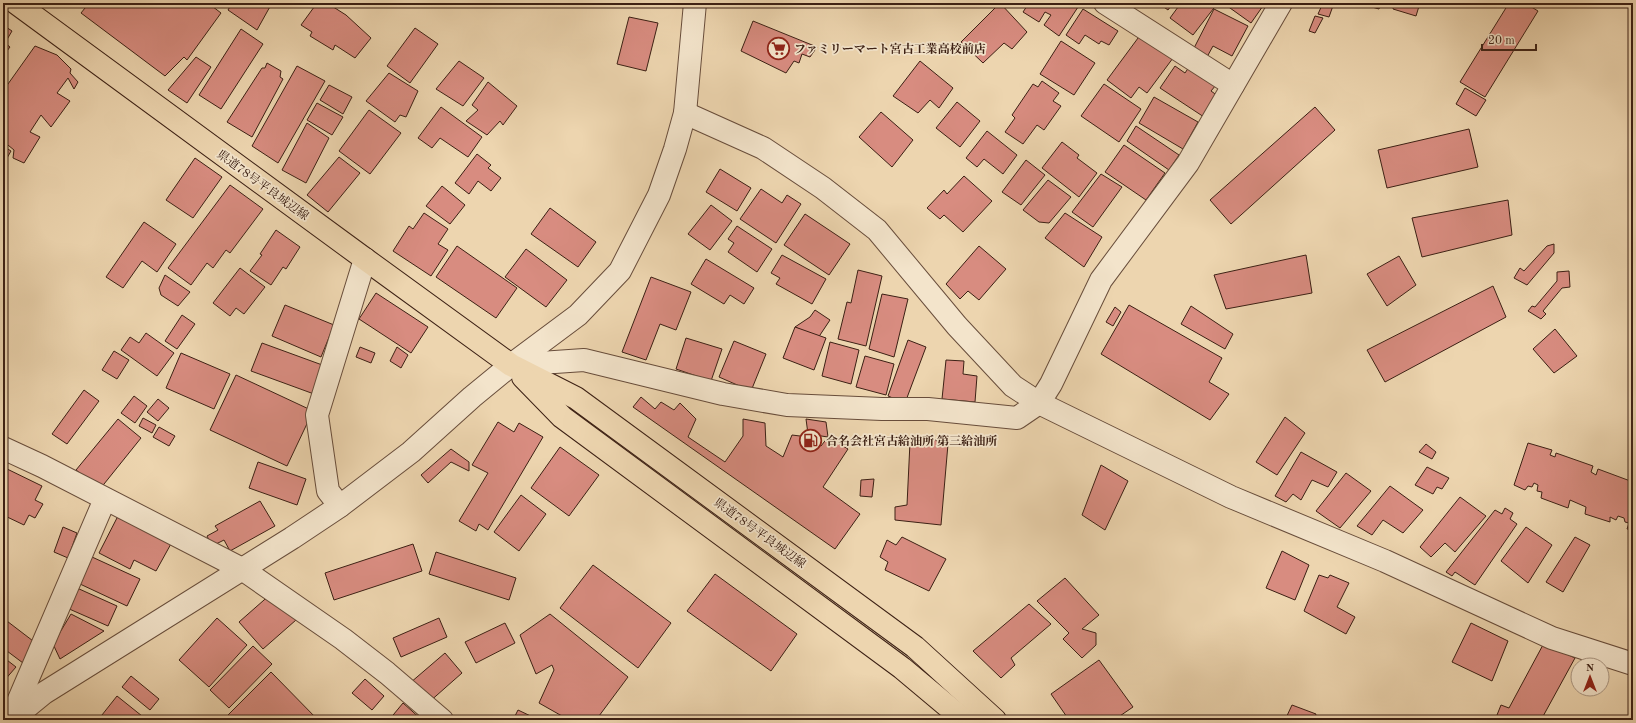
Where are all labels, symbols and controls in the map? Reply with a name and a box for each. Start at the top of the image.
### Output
scale bar [1482,26,1536,52]
text: 20 m [1488,35,1515,47]
supermarket icon: ファミリーマート宮古工業高校前店 [765,36,791,62]
place label: ファミリーマート宮古工業高校前店 [794,42,986,56]
street label: 県道78号平良城辺線 [214,147,312,223]
fuel station icon: 合名会社宮古給油所 第三給油所 [798,428,824,454]
place label: 合名会社宮古給油所 第三給油所 [826,434,997,448]
street label: 県道78号平良城辺線 [711,495,809,571]
north arrow [1570,657,1610,697]
text: N [1586,663,1595,674]

